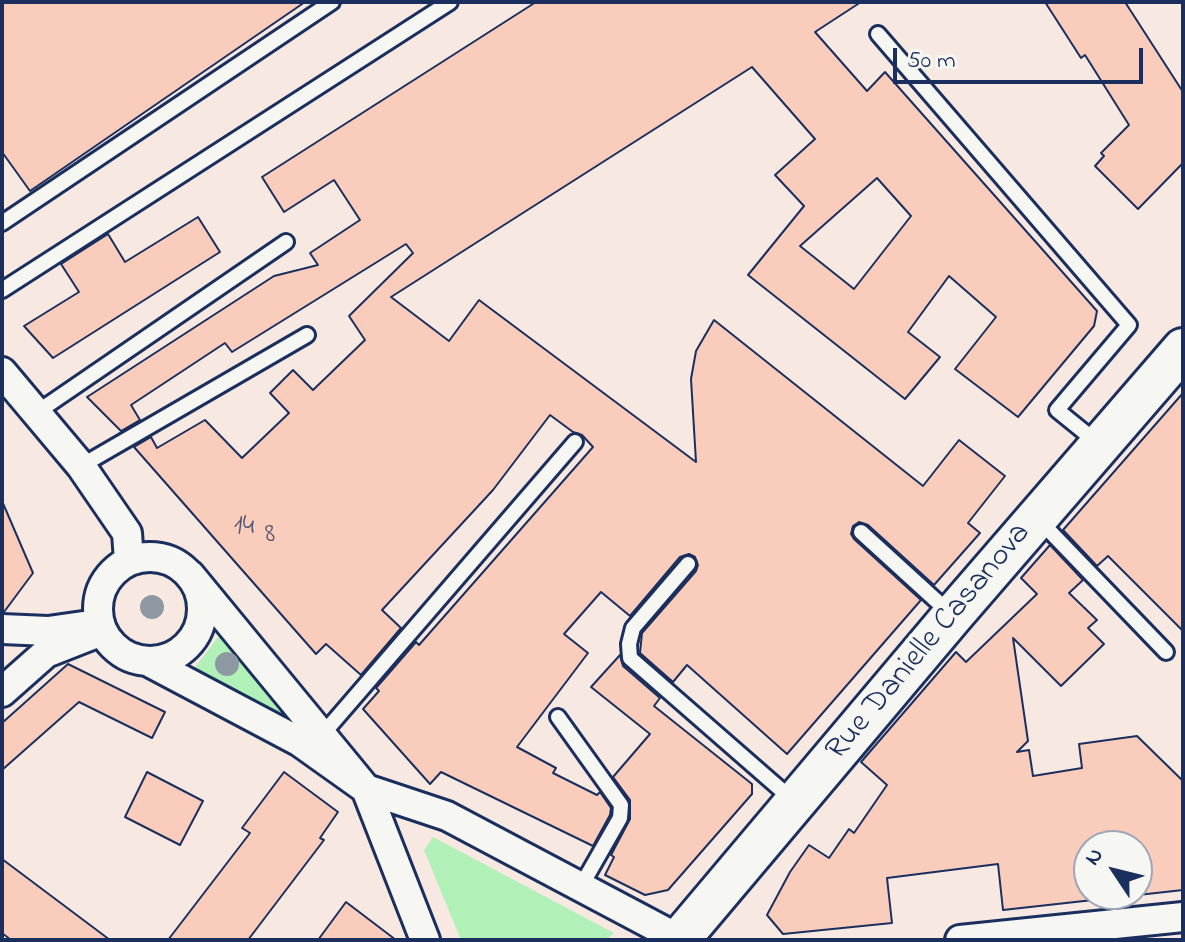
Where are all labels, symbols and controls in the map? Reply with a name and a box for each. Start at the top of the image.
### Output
scale bar [897,32,1147,82]
text: 50 m [907,44,956,79]
house number: 14 [234,511,254,545]
street label: Rue Danielle Casanova [819,516,1041,770]
house number: 8 [265,519,275,553]
north arrow [1073,830,1153,910]
text: N [1078,842,1112,873]

